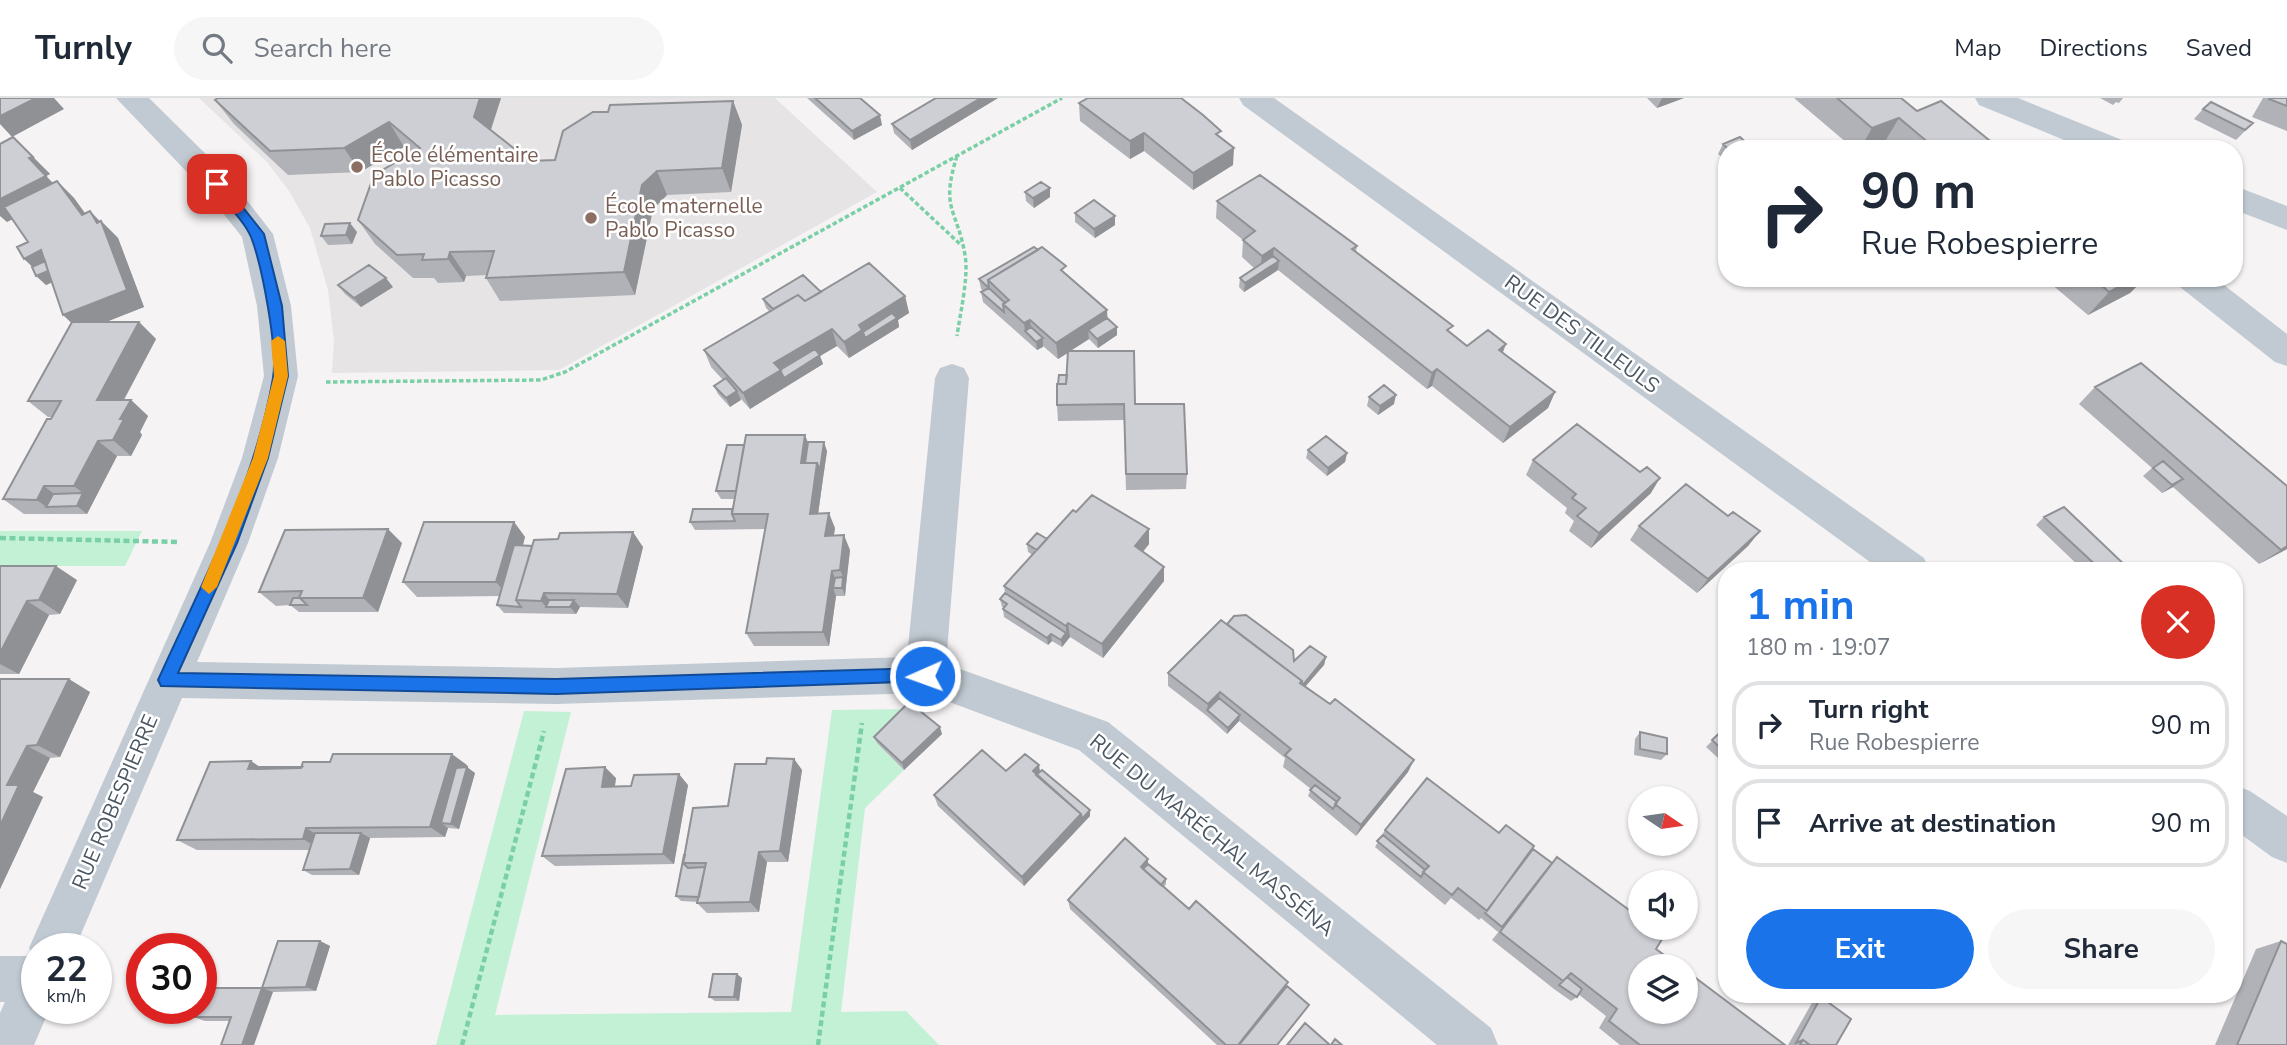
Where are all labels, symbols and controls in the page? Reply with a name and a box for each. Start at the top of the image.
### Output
search box [174,17,664,80]
text: Turnly [35,26,132,71]
icon: search [198,29,236,67]
text: Search here [254,31,392,66]
text: Map [1954,32,2001,64]
text: Directions [2039,32,2148,64]
text: Saved [2186,32,2252,64]
place label: École élémentaire Pablo Picasso [371,141,538,193]
pin [187,154,247,214]
text: 90 m [1861,158,1976,225]
marker: École élémentaire Pablo Picasso [349,159,365,175]
icon: arrive [198,165,236,203]
icon: right [1746,168,1837,259]
place label: École maternelle Pablo Picasso [605,192,763,244]
marker: École maternelle Pablo Picasso [583,210,599,226]
text: Rue Robespierre [1861,222,2098,265]
street label: RUE DES TILLEULS [1499,268,1665,400]
text: 1 min [1746,577,1855,634]
button: close [2141,585,2215,659]
text: 180 m · 19:07 [1746,632,1891,663]
position arrow [888,639,962,713]
text: Turn right [1809,692,1928,727]
icon: right [1750,706,1788,744]
text: 90 m [2151,708,2211,743]
street label: RUE ROBESPIERRE [65,710,165,894]
text: Rue Robespierre [1809,727,1980,758]
street label: RUE DU MARÉCHAL MASSÉNA [1084,728,1340,942]
north arrow [1628,786,1698,856]
map controls [1628,786,1698,1024]
icon: arrive [1750,804,1788,842]
text: Arrive at destination [1809,806,2056,841]
text: 90 m [2151,806,2211,841]
button: sound [1628,870,1698,940]
button: Exit [1746,909,1974,989]
button: Share [1988,909,2215,989]
speed limit sign: 30 [126,933,217,1024]
text: 22 [45,946,88,993]
button: layers [1628,954,1698,1024]
text: km/h [47,984,86,1008]

